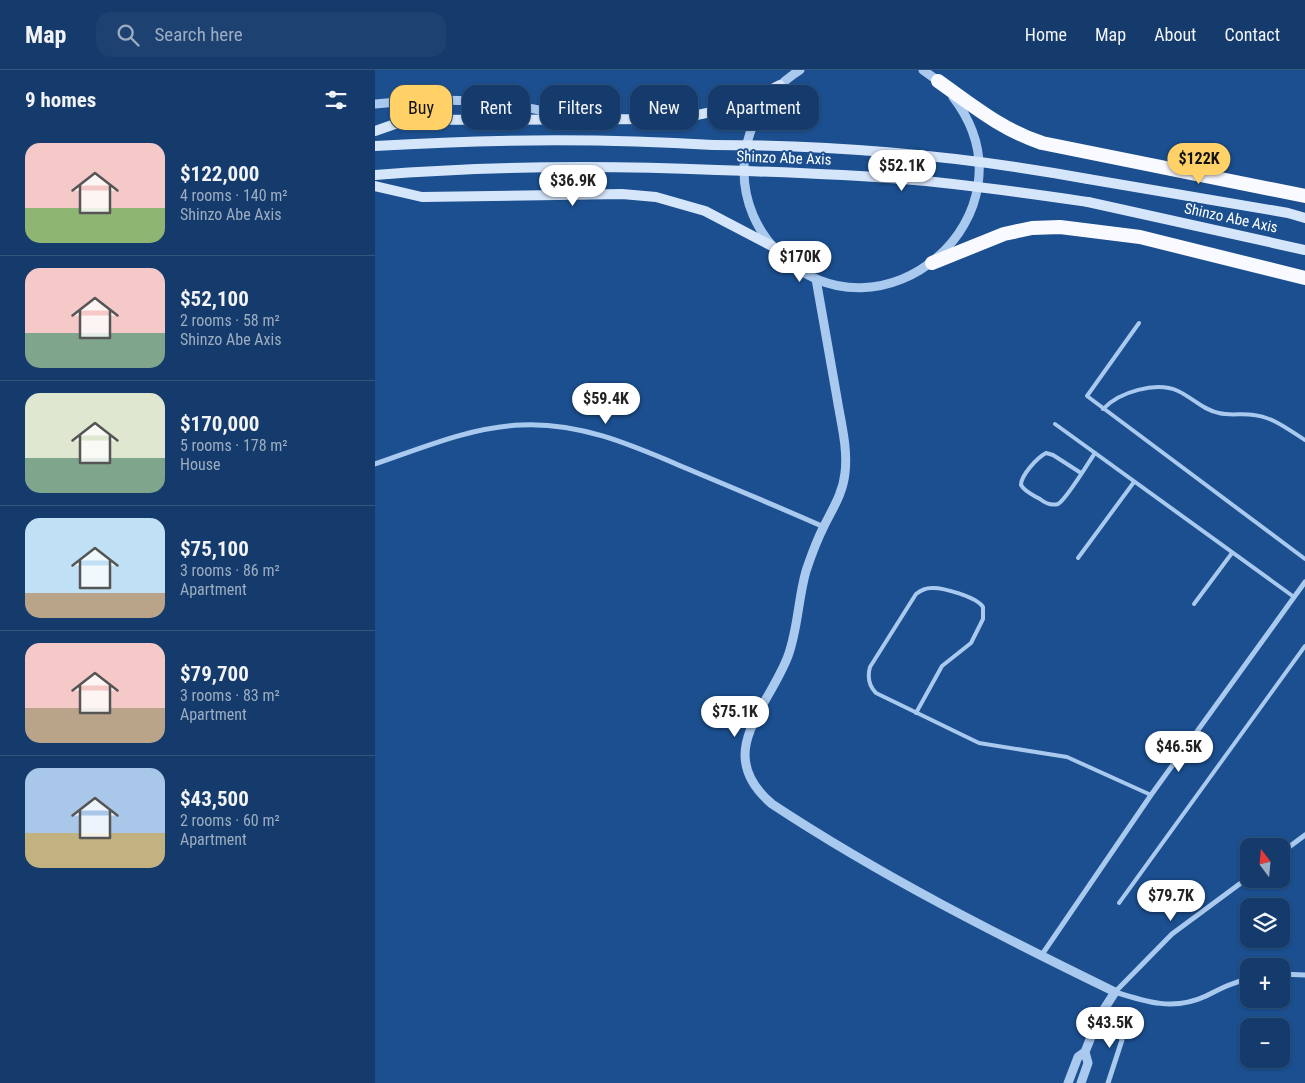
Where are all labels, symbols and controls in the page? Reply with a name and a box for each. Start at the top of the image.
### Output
search box [96,12,446,57]
text: Map [25,21,66,49]
icon: search [114,21,142,49]
text: Search here [154,23,243,46]
text: Home [1025,24,1067,45]
text: Map [1095,24,1126,45]
text: About [1154,24,1196,45]
text: Contact [1224,24,1280,45]
chip: Buy [390,85,452,130]
chip: Rent [462,85,530,130]
chip: Filters [540,85,620,130]
chip: New [630,85,698,130]
chip: Apartment [708,85,819,130]
icon: filters [322,86,350,114]
text: 9 homes [25,88,96,112]
pin: $122K [1164,142,1234,185]
street label: Shinzo Abe Axis [736,147,832,169]
text: $122K [1178,149,1220,168]
pin: $52.1K [861,150,943,192]
text: $52.1K [879,156,925,175]
text: $122,000 [180,162,259,186]
icon: home [65,163,125,223]
pin: $36.9K [532,164,614,207]
text: $36.9K [550,171,596,190]
text: 4 rooms · 140 m² [180,186,288,205]
street label: Shinzo Abe Axis [1183,199,1280,237]
text: Shinzo Abe Axis [180,205,282,224]
pin: $170K [765,240,835,283]
text: $170K [779,247,821,266]
text: $52,100 [180,287,249,311]
icon: home [65,288,125,348]
text: 2 rooms · 58 m² [180,311,280,330]
text: Shinzo Abe Axis [180,330,282,349]
pin: $59.4K [565,382,647,425]
text: $59.4K [583,389,629,408]
text: $170,000 [180,412,259,436]
icon: home [65,413,125,473]
text: 5 rooms · 178 m² [180,436,288,455]
text: House [180,455,220,474]
text: $75,100 [180,537,249,561]
icon: home [65,538,125,598]
text: 3 rooms · 86 m² [180,561,280,580]
text: Apartment [180,580,247,599]
text: $79,700 [180,662,249,686]
icon: home [65,663,125,723]
text: 3 rooms · 83 m² [180,686,280,705]
pin: $75.1K [694,696,776,738]
text: $75.1K [712,702,758,721]
text: Apartment [180,705,247,724]
pin: $46.5K [1138,730,1220,773]
text: $46.5K [1156,737,1202,756]
text: $43,500 [180,787,249,811]
icon: home [65,788,125,848]
text: 2 rooms · 60 m² [180,811,280,830]
text: Apartment [180,830,247,849]
north arrow [1240,838,1290,888]
map controls [1240,838,1290,1068]
pin: $79.7K [1130,880,1212,922]
text: $79.7K [1148,886,1194,905]
button: layers [1240,898,1290,948]
button: + [1240,958,1290,1008]
pin: $43.5K [1069,1006,1151,1049]
text: $43.5K [1087,1013,1133,1032]
button: − [1240,1018,1290,1068]

